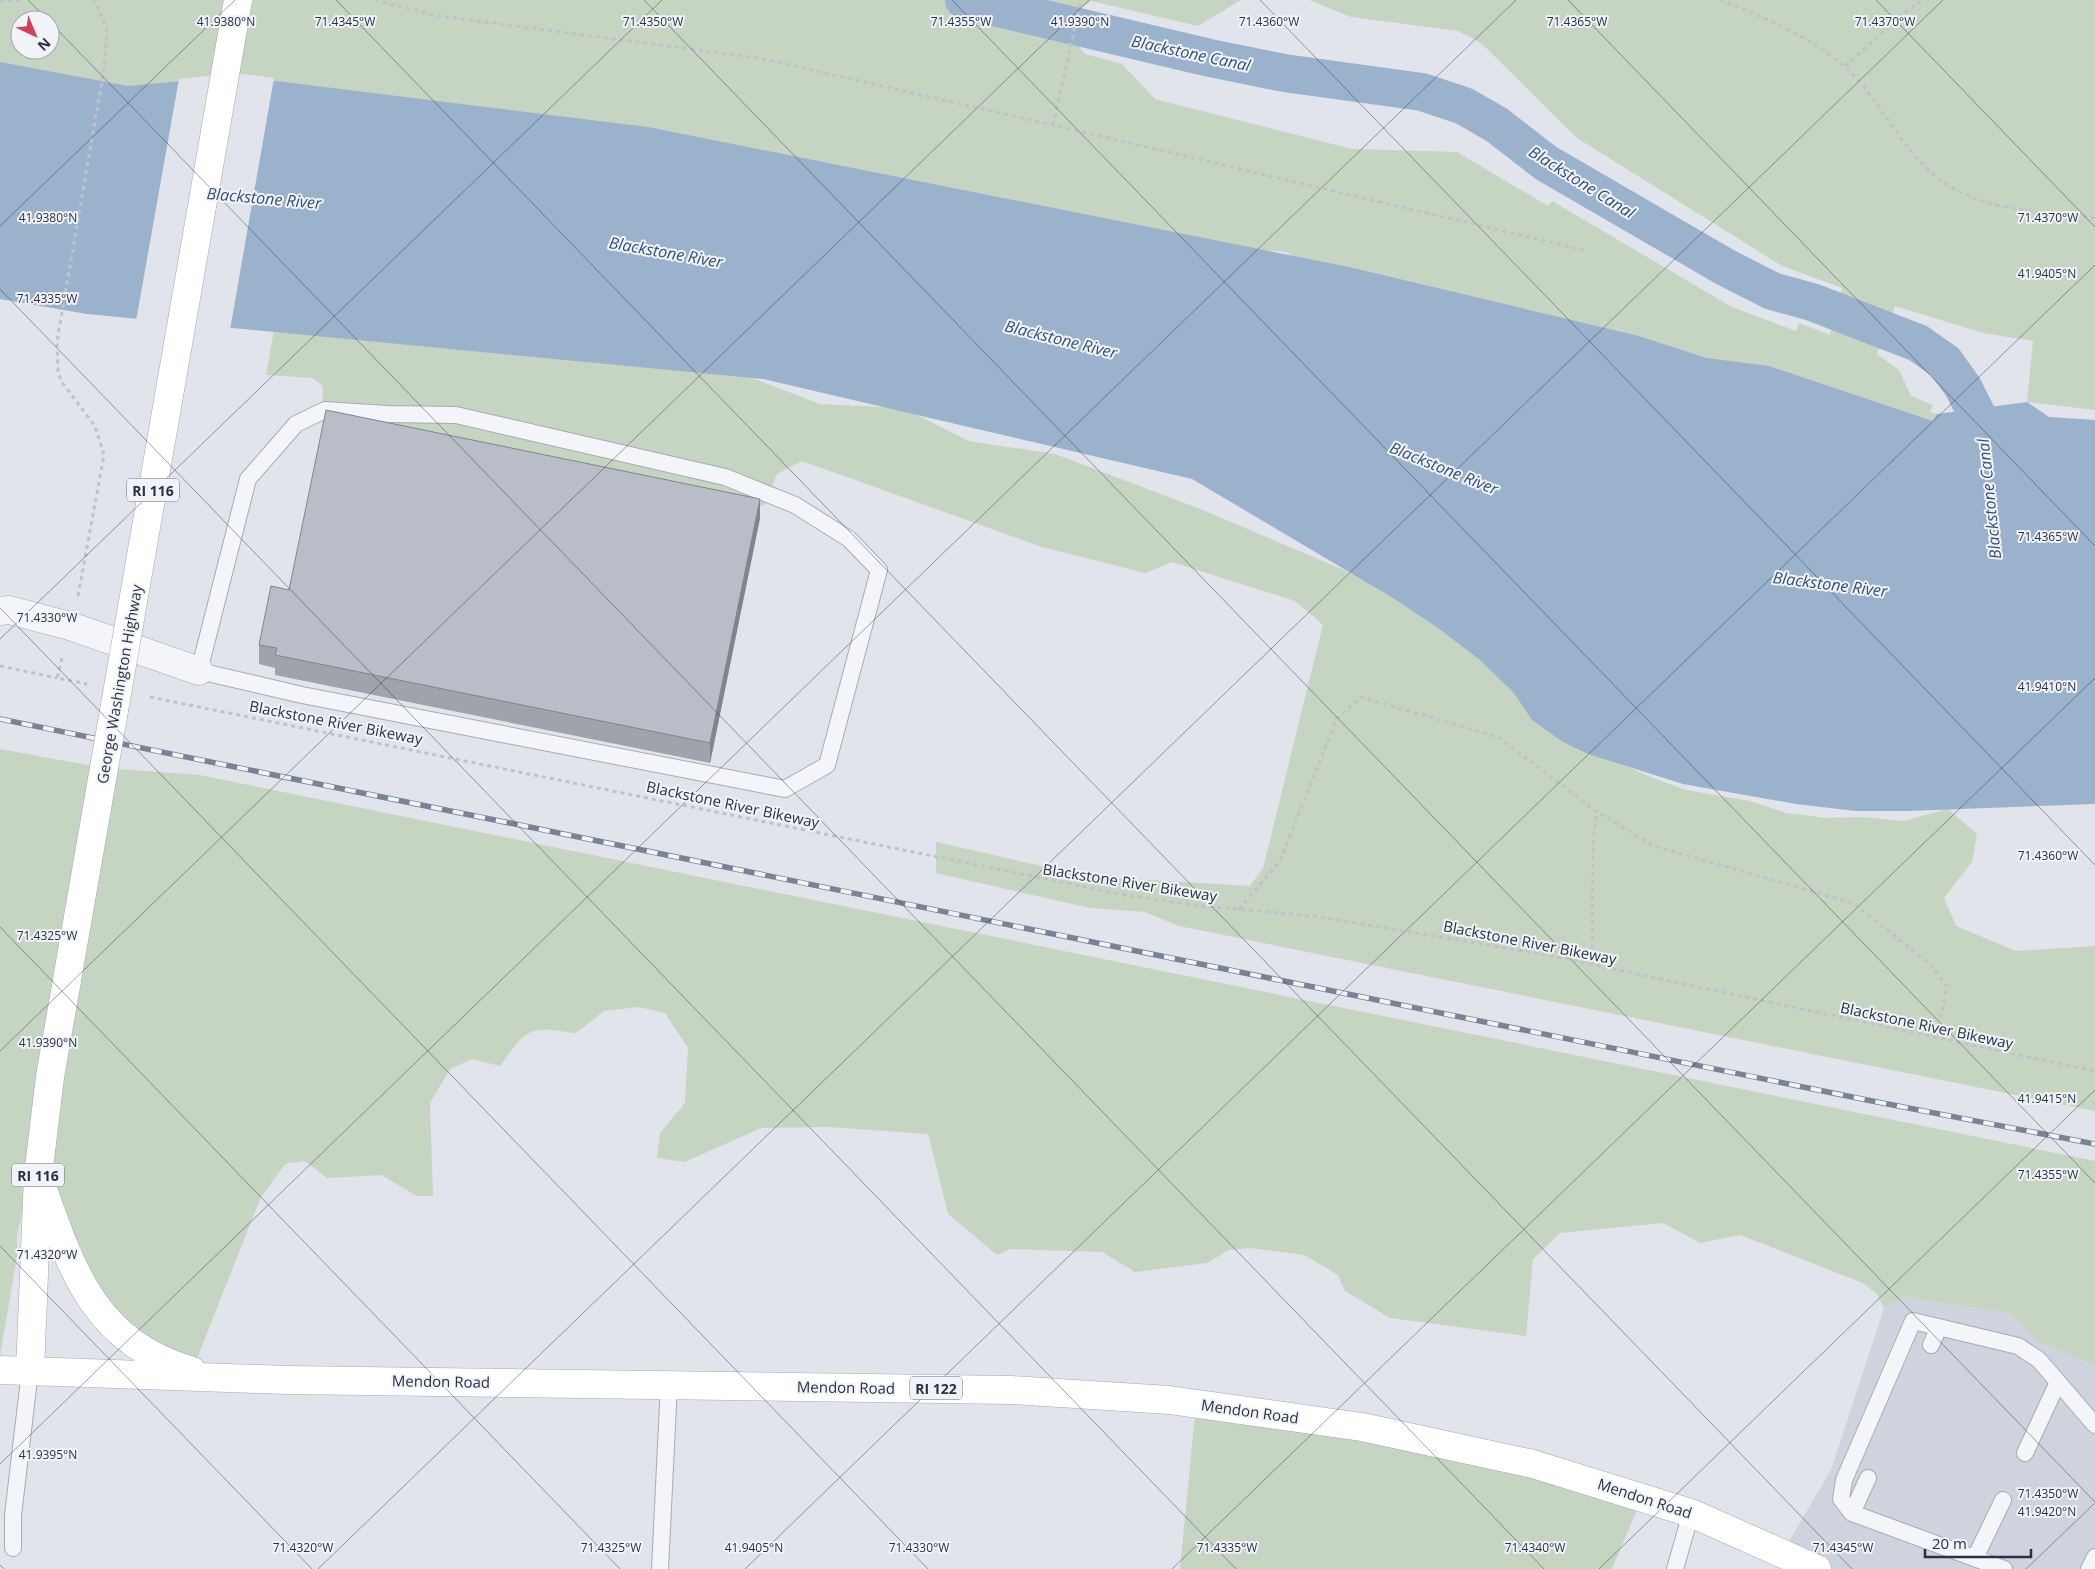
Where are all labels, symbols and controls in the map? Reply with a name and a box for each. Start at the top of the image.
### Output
north arrow [10,10,60,60]
text: 41.9380°N [197,13,255,30]
text: 71.4345°W [315,13,375,30]
text: 71.4350°W [623,13,683,30]
text: 71.4355°W [931,13,991,30]
text: 41.9390°N [1051,13,1109,30]
text: 71.4360°W [1239,13,1299,30]
text: 71.4365°W [1547,13,1607,30]
text: 71.4370°W [1855,13,1915,30]
water label: Blackstone Canal [1130,30,1253,77]
text: N [34,34,55,56]
water label: Blackstone Canal [1525,141,1640,224]
water label: Blackstone River [206,182,323,214]
text: 41.9380°N [19,209,77,226]
text: 71.4370°W [2018,209,2078,226]
water label: Blackstone River [607,231,725,273]
text: 41.9405°N [2018,265,2076,282]
text: 71.4335°W [17,290,77,307]
water label: Blackstone River [1002,314,1120,364]
water label: Blackstone River [1387,436,1502,500]
water label: Blackstone Canal [1972,437,2006,560]
road number: RI 116 [127,478,179,502]
text: 71.4365°W [2018,528,2078,545]
water label: Blackstone River [1772,566,1889,602]
street label: George Washington Highway [92,582,146,785]
text: 71.4330°W [17,609,77,626]
text: 41.9410°N [2018,678,2076,695]
street label: Blackstone River Bikeway [248,695,425,749]
street label: Blackstone River Bikeway [645,776,822,832]
text: 71.4360°W [2018,847,2078,864]
street label: Blackstone River Bikeway [1041,858,1219,906]
street label: Blackstone River Bikeway [1442,915,1619,969]
text: 71.4325°W [17,927,77,944]
street label: Blackstone River Bikeway [1839,997,2016,1053]
text: 41.9390°N [19,1034,77,1051]
text: 41.9415°N [2018,1090,2076,1107]
road number: RI 116 [12,1164,64,1186]
text: 71.4355°W [2018,1166,2078,1183]
text: 71.4320°W [17,1246,77,1263]
street label: Mendon Road [392,1370,490,1392]
street label: Mendon Road [797,1376,895,1398]
road number: RI 122 [910,1376,962,1400]
street label: Mendon Road [1200,1394,1300,1428]
text: 41.9395°N [19,1446,77,1463]
street label: Mendon Road [1595,1473,1695,1523]
text: 71.4350°W [2018,1485,2078,1502]
text: 41.9420°N [2018,1503,2076,1520]
scale bar [1925,1526,2031,1558]
text: 20 m [1932,1533,1967,1553]
text: 71.4320°W [273,1539,333,1556]
text: 71.4325°W [581,1539,641,1556]
text: 41.9405°N [725,1539,783,1556]
text: 71.4330°W [889,1539,949,1556]
text: 71.4335°W [1197,1539,1257,1556]
text: 71.4340°W [1505,1539,1565,1556]
text: 71.4345°W [1813,1539,1873,1556]

